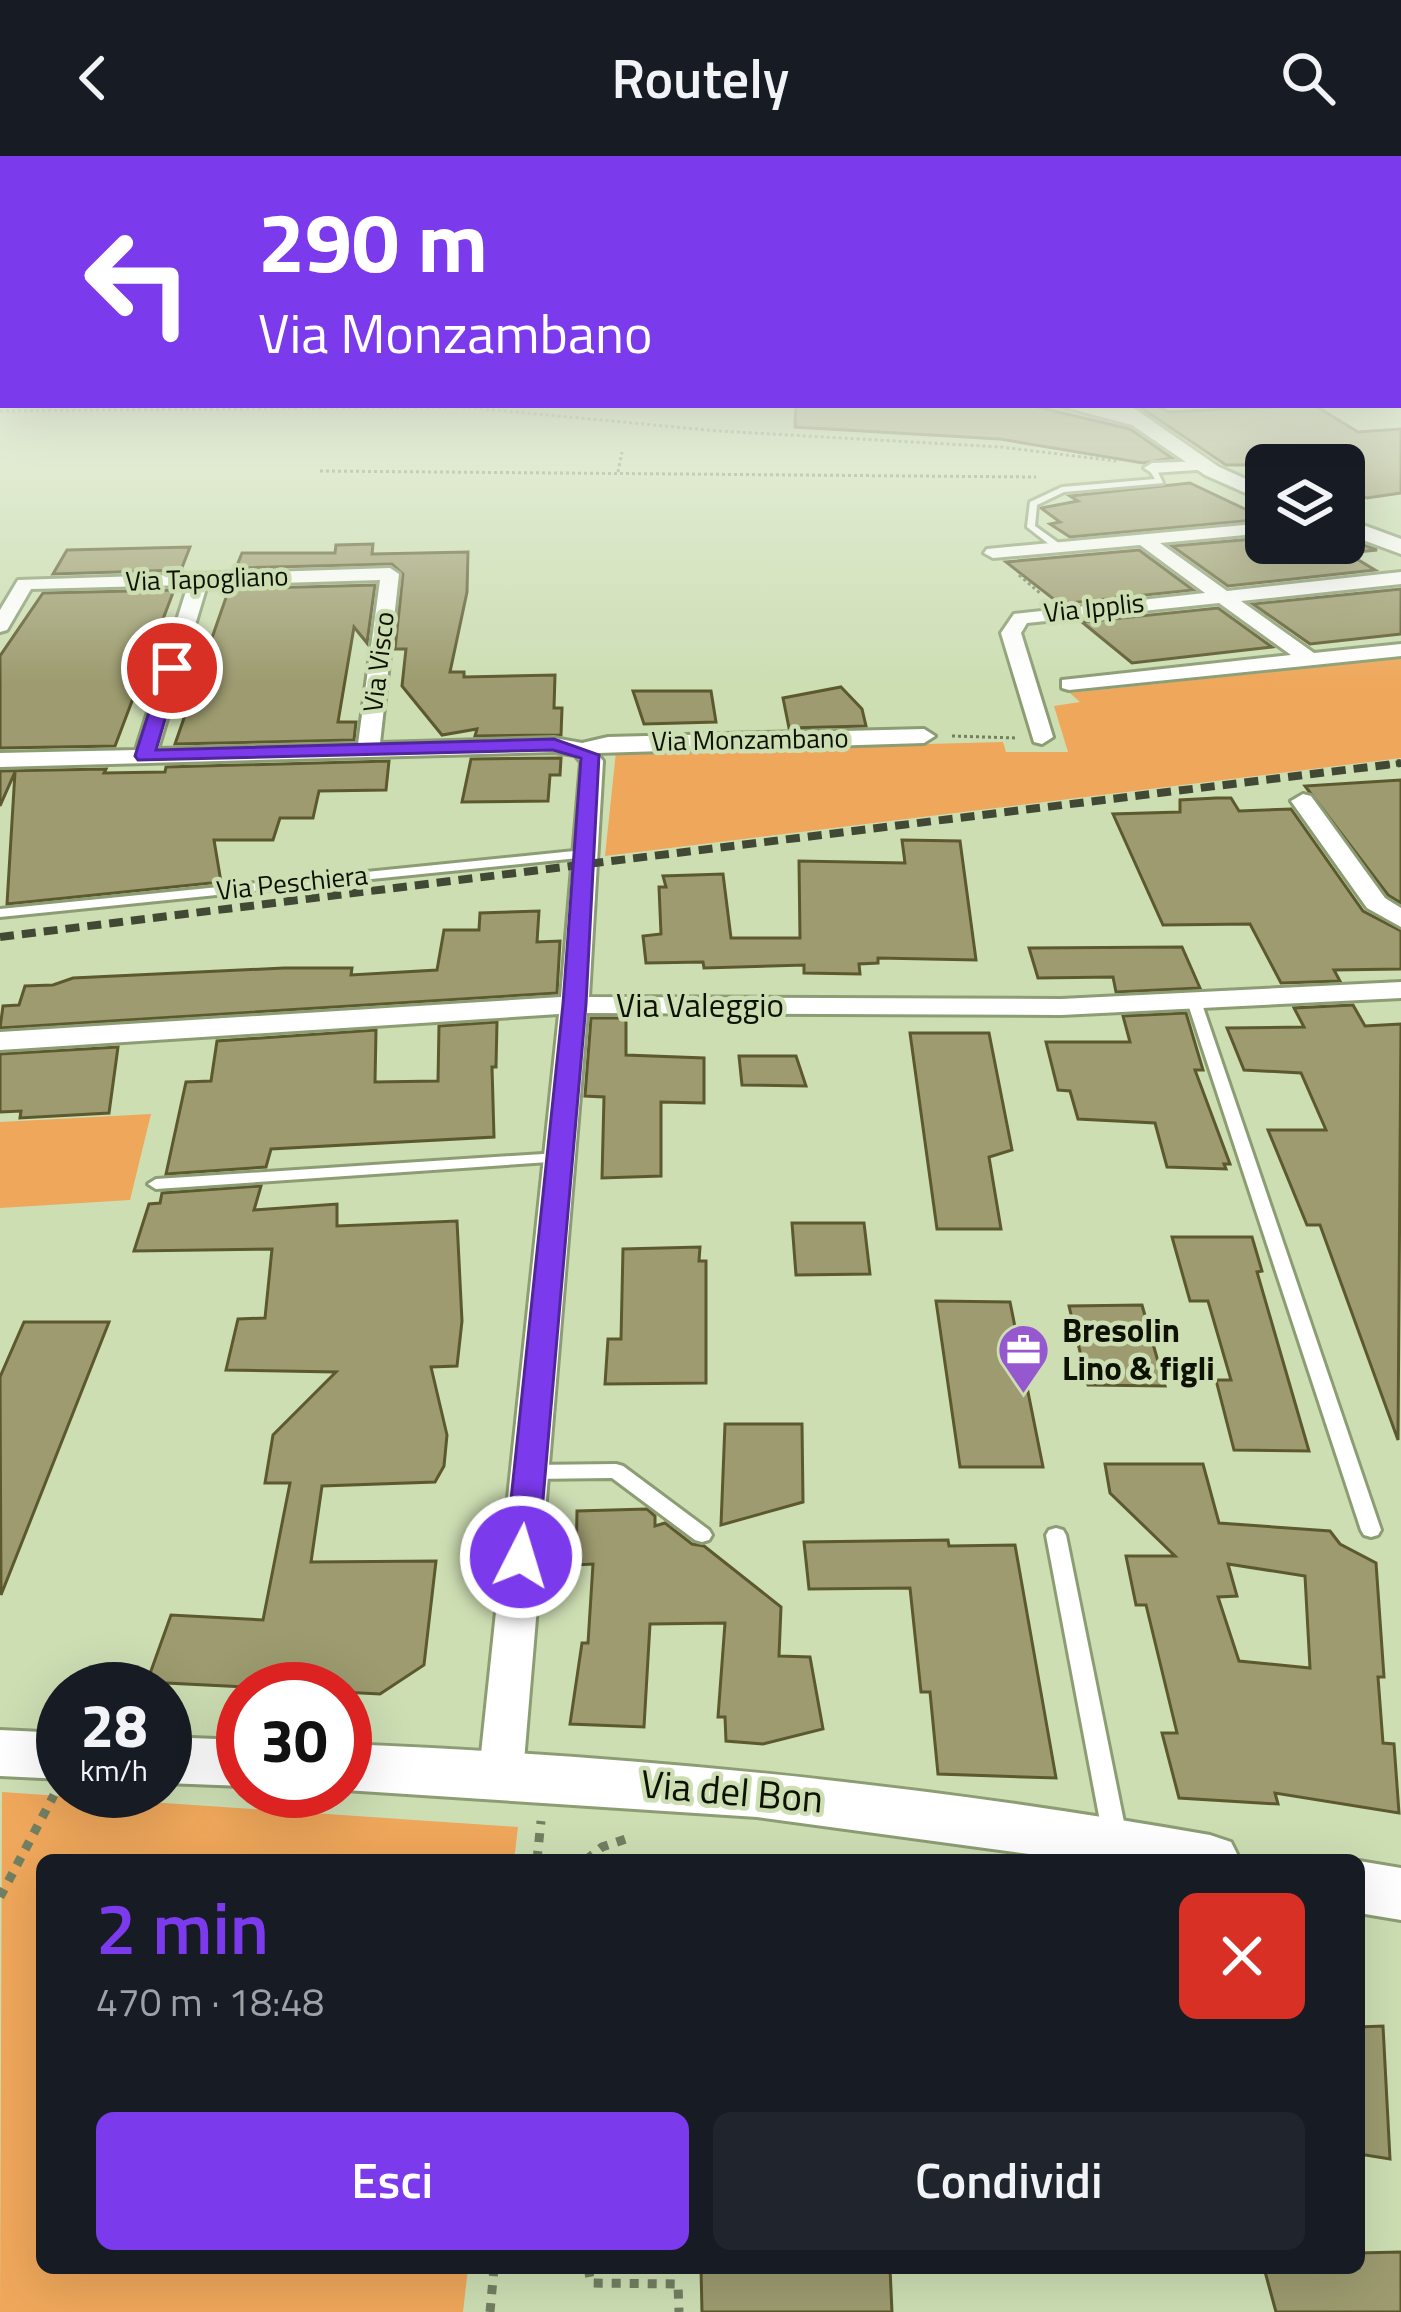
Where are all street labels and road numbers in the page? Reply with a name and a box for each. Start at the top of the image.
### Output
street label: Via Tapogliano [125,554,289,601]
street label: Via Ipplis [1042,581,1146,632]
street label: Via Visco [351,609,404,715]
street label: Via Monzambano [651,716,849,761]
street label: Via Peschiera [214,853,370,910]
street label: Via Valeggio [616,980,784,1030]
street label: Via del Bon [638,1753,826,1828]

